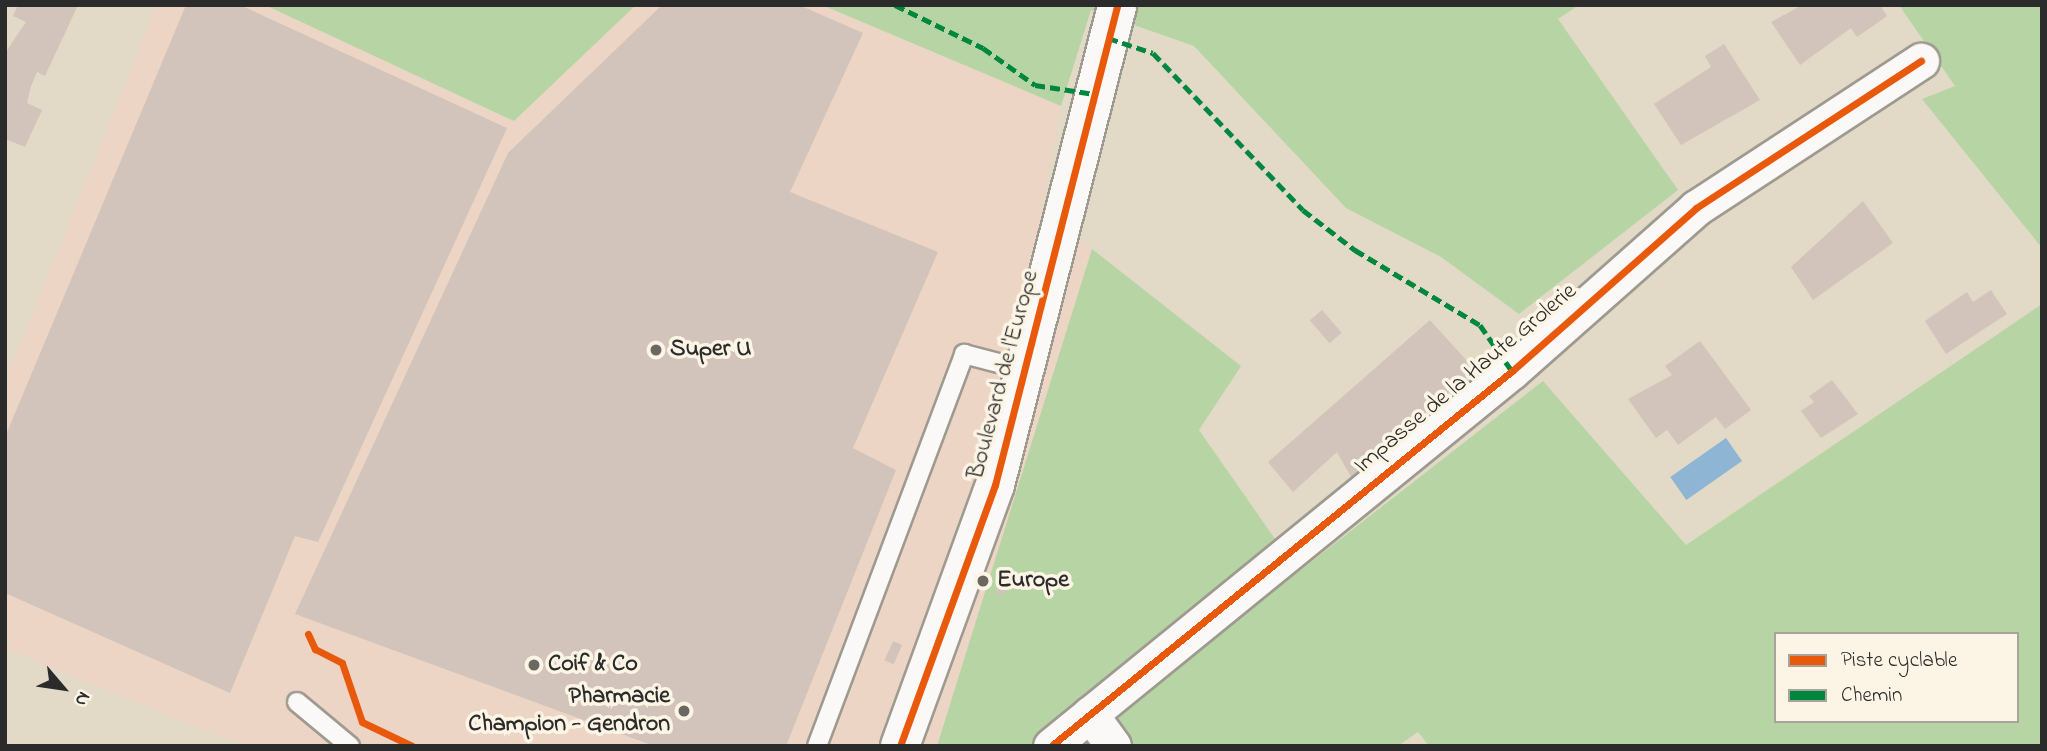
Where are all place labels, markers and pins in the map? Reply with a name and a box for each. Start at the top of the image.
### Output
place label: Super U [670,336,751,364]
marker: Super U [648,342,664,358]
place label: Europe [997,567,1069,595]
marker: Europe [975,573,991,589]
place label: Coif & Co [548,651,638,679]
marker: Coif & Co [526,657,542,673]
place label: Pharmacie Champion - Gendron [468,683,670,739]
marker: Pharmacie Champion - Gendron [676,703,692,719]

